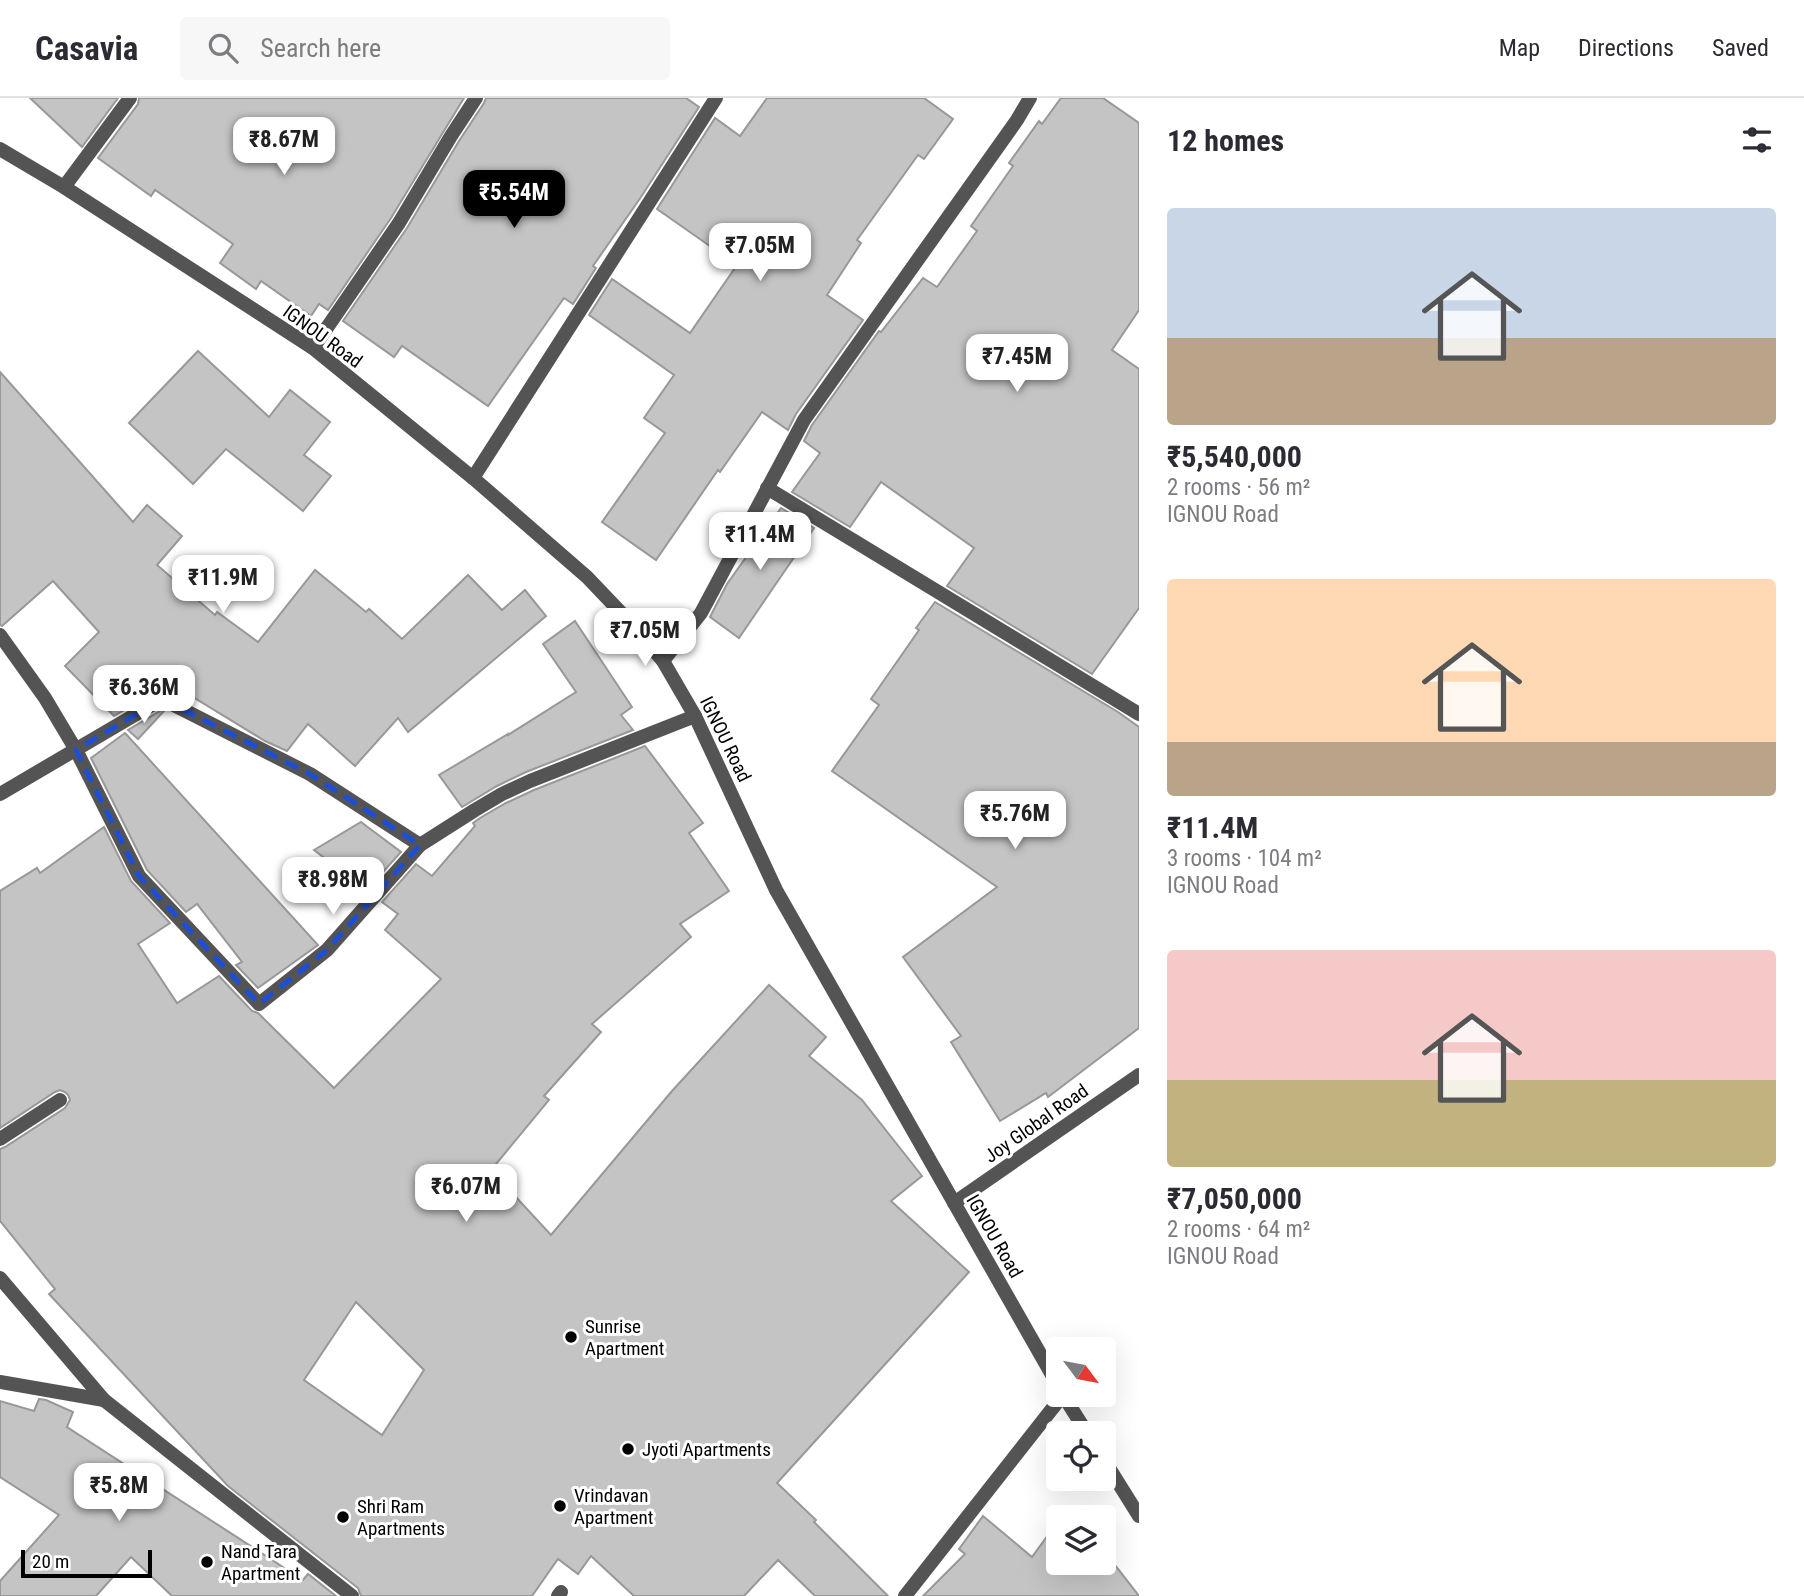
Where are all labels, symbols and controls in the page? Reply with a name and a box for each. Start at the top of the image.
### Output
search box [180,17,670,80]
text: Casavia [35,29,138,68]
icon: search [204,29,242,67]
text: Search here [260,33,381,63]
text: Map [1499,34,1540,62]
text: Directions [1578,34,1674,62]
text: Saved [1712,34,1769,62]
pin: ₹8.67M [227,118,341,177]
icon: filters [1738,121,1776,159]
text: 12 homes [1167,123,1284,158]
text: ₹8.67M [249,126,319,153]
pin: ₹5.54M [457,170,571,230]
text: ₹5.54M [479,179,549,206]
pin: ₹7.05M [703,223,817,283]
text: ₹7.05M [725,232,795,259]
icon: home [1409,253,1535,379]
street label: IGNOU Road [279,300,367,373]
pin: ₹7.45M [960,334,1074,394]
text: ₹7.45M [982,343,1052,370]
text: ₹5,540,000 [1167,439,1302,474]
text: 2 rooms · 56 m² [1167,474,1310,501]
text: IGNOU Road [1167,501,1279,528]
pin: ₹11.4M [703,512,817,572]
text: ₹11.4M [725,521,795,548]
pin: ₹11.9M [166,556,280,615]
text: ₹11.9M [188,564,258,591]
pin: ₹7.05M [588,608,702,668]
text: ₹7.05M [610,617,680,644]
icon: home [1409,624,1535,750]
pin: ₹6.36M [87,666,201,725]
text: ₹6.36M [109,674,179,701]
street label: IGNOU Road [695,693,756,786]
pin: ₹5.76M [958,792,1072,851]
text: ₹5.76M [980,800,1050,827]
text: ₹11.4M [1167,810,1258,845]
text: 3 rooms · 104 m² [1167,845,1322,872]
pin: ₹8.98M [276,858,390,917]
text: ₹8.98M [298,866,368,893]
text: IGNOU Road [1167,872,1279,899]
icon: home [1409,995,1535,1121]
street label: Joy Global Road [980,1079,1093,1168]
pin: ₹6.07M [409,1164,523,1224]
text: ₹6.07M [431,1173,501,1200]
text: ₹7,050,000 [1167,1181,1302,1216]
street label: IGNOU Road [962,1191,1028,1282]
text: 2 rooms · 64 m² [1167,1216,1310,1243]
text: IGNOU Road [1167,1243,1279,1270]
place label: Sunrise Apartment [585,1315,664,1360]
marker: Sunrise Apartment [563,1329,579,1345]
north arrow [1046,1337,1116,1407]
map controls [1046,1337,1116,1575]
button: locate [1046,1421,1116,1491]
place label: Jyoti Apartments [642,1438,771,1461]
marker: Jyoti Apartments [620,1441,636,1457]
pin: ₹5.8M [70,1464,168,1523]
text: ₹5.8M [90,1472,148,1499]
place label: Vrindavan Apartment [574,1484,653,1529]
place label: Shri Ram Apartments [357,1495,445,1540]
marker: Vrindavan Apartment [552,1498,568,1514]
button: layers [1046,1505,1116,1575]
marker: Shri Ram Apartments [335,1509,351,1525]
place label: Nand Tara Apartment [221,1540,300,1585]
scale bar [21,1547,152,1579]
text: 20 m [32,1550,69,1573]
marker: Nand Tara Apartment [199,1554,215,1570]

